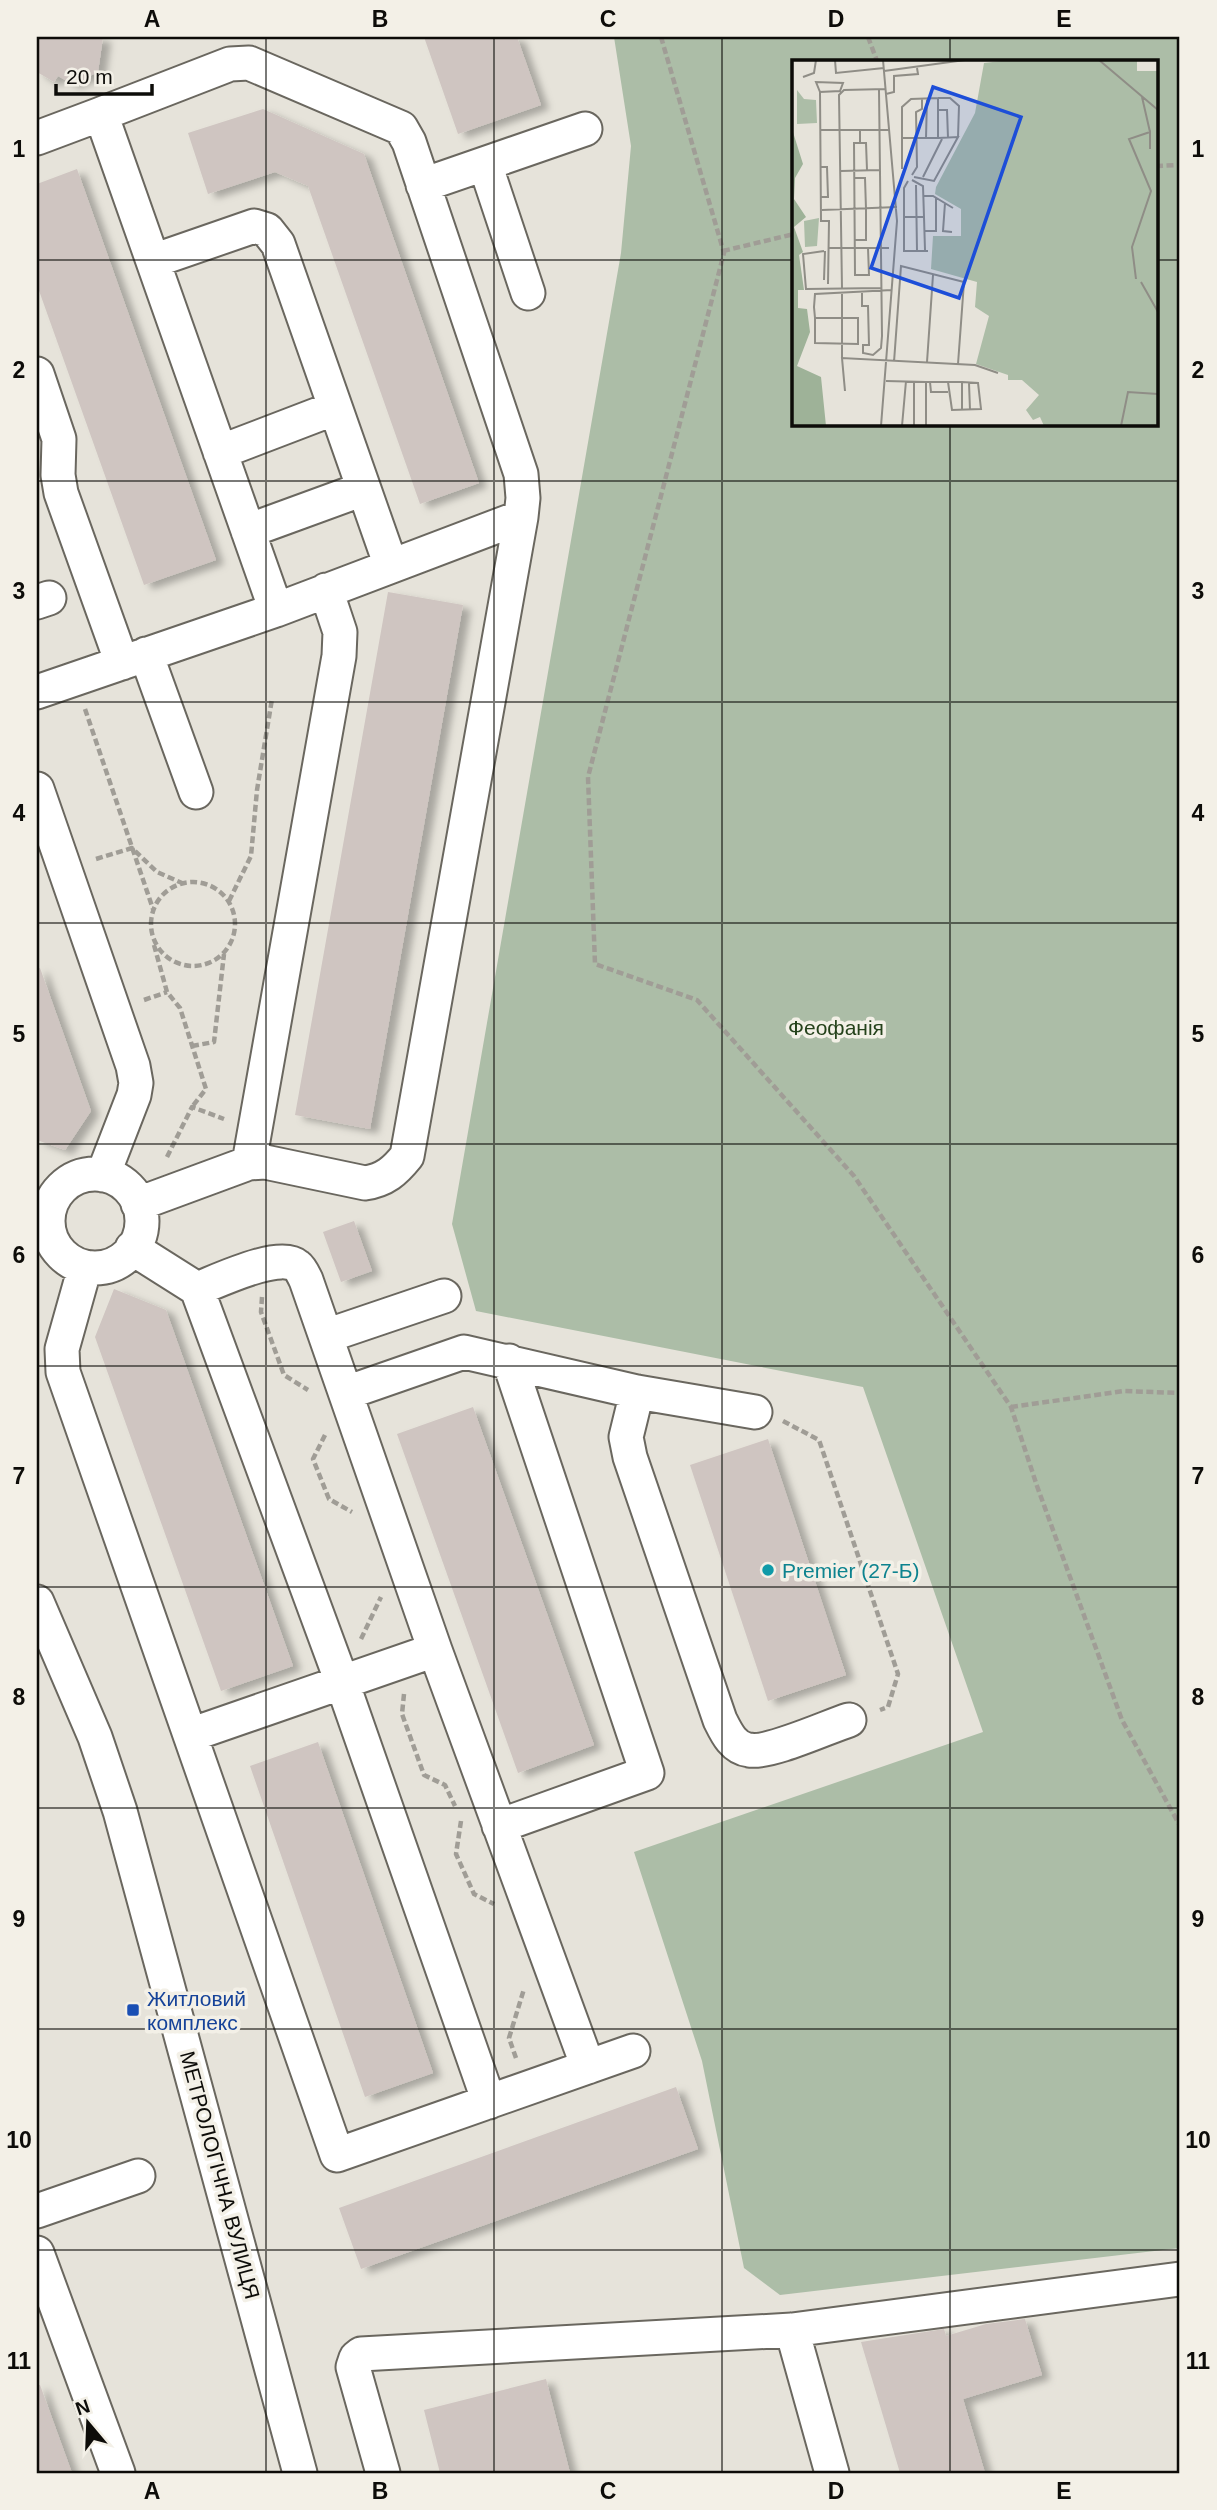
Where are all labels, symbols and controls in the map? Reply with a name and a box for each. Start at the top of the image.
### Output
text: A [144,6,160,32]
text: B [372,6,388,32]
text: C [600,6,616,32]
text: D [828,6,844,32]
text: E [1056,6,1072,32]
scale bar [56,52,152,96]
inset map [792,60,1158,425]
text: 20 m [66,65,113,88]
text: 1 [13,136,26,162]
text: 1 [1192,136,1205,162]
text: 2 [13,357,25,383]
text: 2 [1192,357,1204,383]
text: 3 [13,578,25,604]
text: 3 [1192,578,1204,604]
text: 4 [13,800,26,826]
text: 4 [1192,800,1205,826]
park label: Феофанія [788,1016,884,1039]
text: 5 [13,1021,26,1047]
text: 5 [1192,1021,1205,1047]
text: 6 [13,1242,25,1268]
text: 6 [1192,1242,1204,1268]
text: 7 [13,1463,25,1489]
text: 7 [1192,1463,1204,1489]
place label: Premier (27-Б) [782,1559,919,1582]
marker: Premier (27-Б) [760,1562,776,1578]
text: 8 [13,1684,26,1710]
text: 8 [1192,1684,1205,1710]
text: 9 [13,1906,25,1932]
text: 9 [1192,1906,1204,1932]
place label: Житловий комплекс [147,1987,246,2034]
marker: Житловий комплекс [125,2002,141,2018]
street label: МЕТРОЛОГІЧНА ВУЛИЦЯ [176,2048,264,2302]
text: 10 [6,2127,32,2153]
text: 10 [1185,2127,1211,2153]
text: 11 [7,2348,31,2374]
text: 11 [1186,2348,1210,2374]
north arrow [52,2388,122,2458]
text: N [73,2395,93,2420]
text: A [144,2478,160,2504]
text: B [372,2478,388,2504]
text: C [600,2478,616,2504]
text: D [828,2478,844,2504]
text: E [1056,2478,1072,2504]

